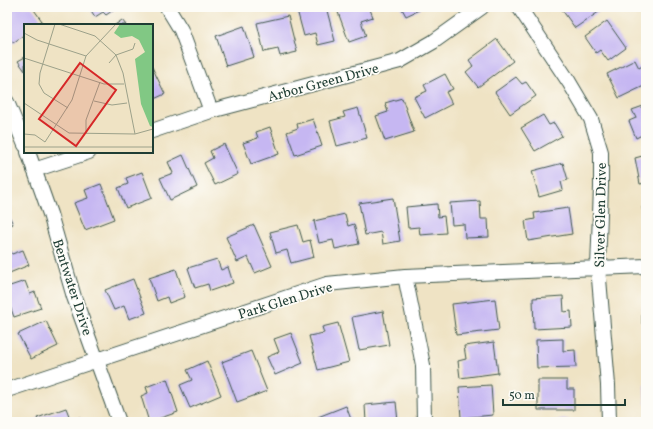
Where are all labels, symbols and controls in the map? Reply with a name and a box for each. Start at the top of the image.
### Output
inset map [24,24,153,153]
street label: Arbor Green Drive [266,59,381,107]
street label: Silver Glen Drive [591,162,612,268]
street label: Bentwater Drive [47,237,96,339]
street label: Park Glen Drive [236,278,335,325]
scale bar [503,381,625,407]
text: 50 m [509,388,535,404]

